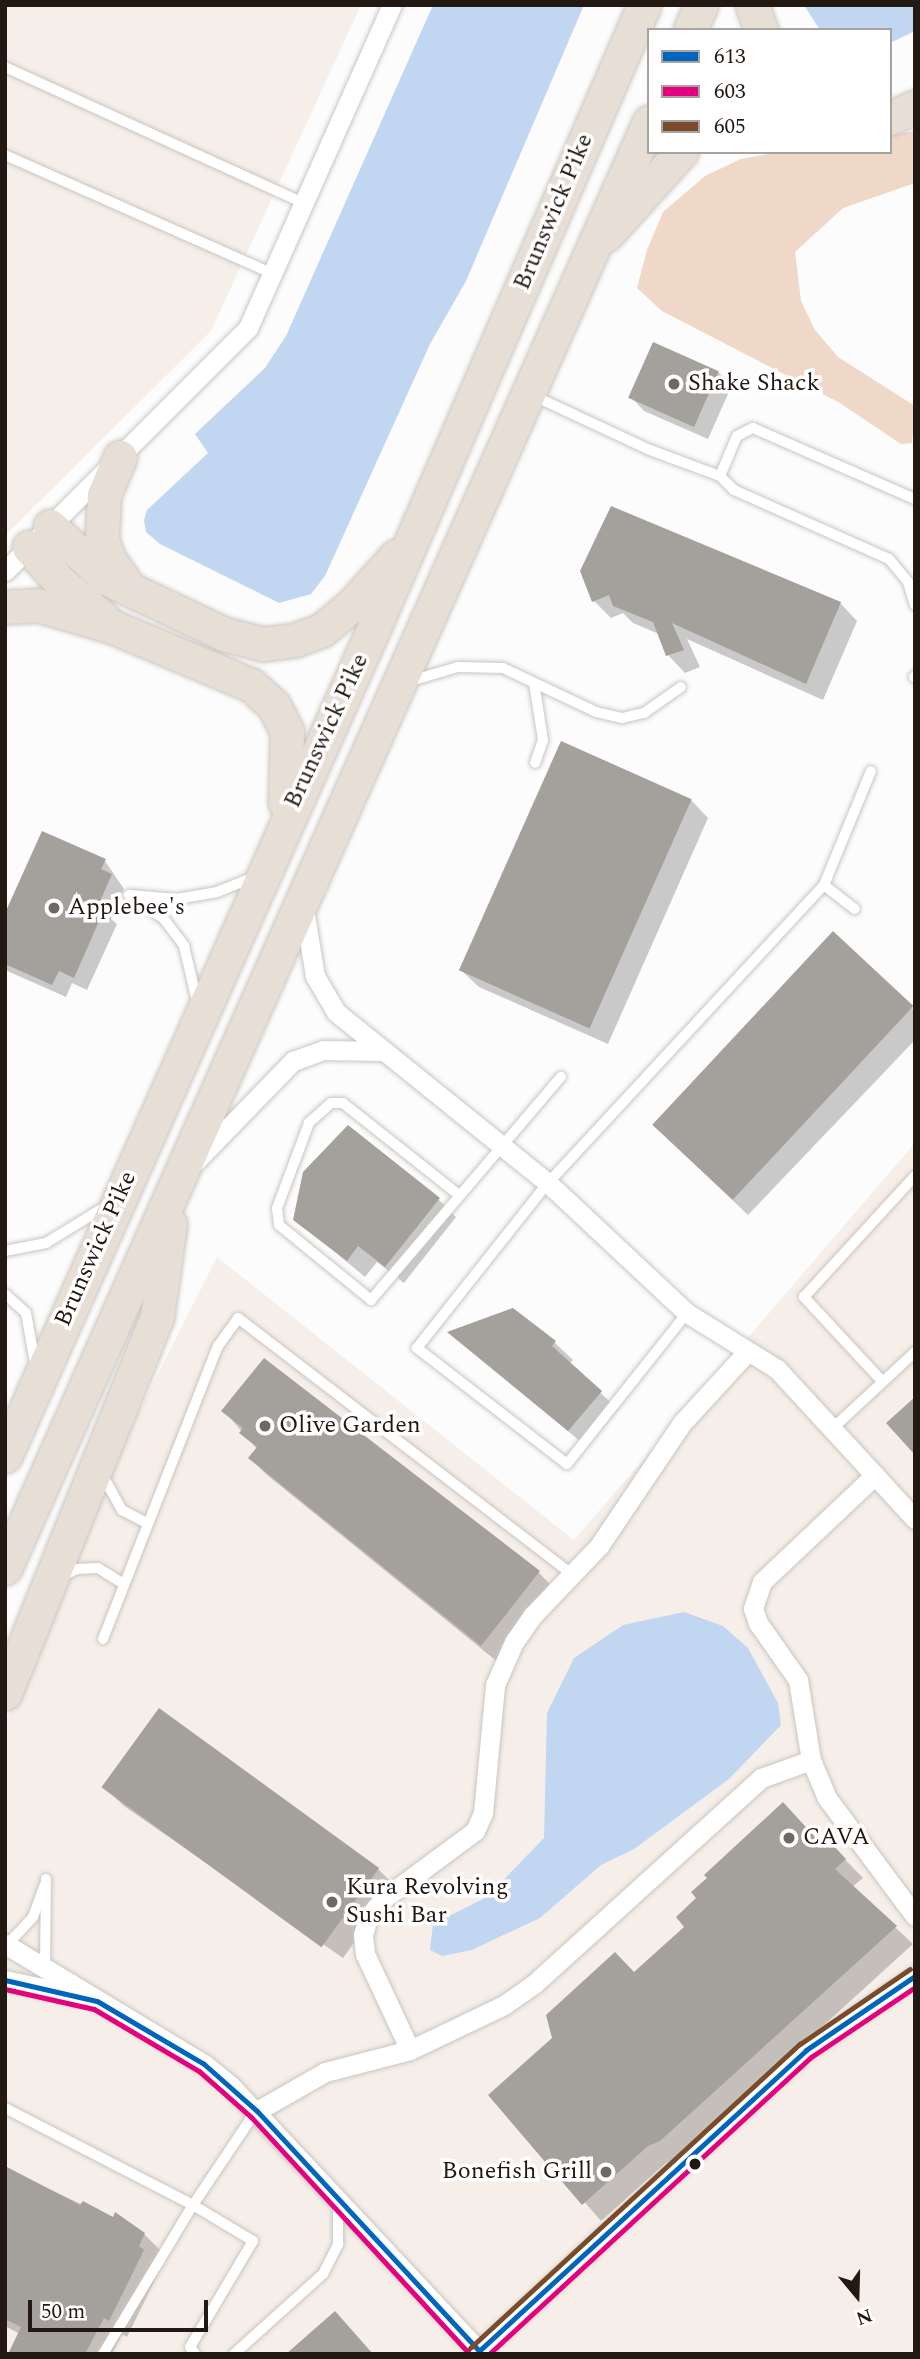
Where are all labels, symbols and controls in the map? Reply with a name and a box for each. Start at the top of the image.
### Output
legend [647,28,892,154]
text: 613 [714,41,746,73]
text: 603 [714,76,746,108]
text: 605 [714,111,746,143]
street label: Brunswick Pike [508,130,600,294]
place label: Shake Shack [688,370,820,398]
marker: Shake Shack [666,376,682,392]
street label: Brunswick Pike [279,649,375,813]
place label: Applebee's [68,894,185,922]
marker: Applebee's [46,900,62,916]
street label: Brunswick Pike [49,1167,143,1331]
place label: Olive Garden [279,1412,421,1440]
marker: Olive Garden [257,1418,273,1434]
place label: CAVA [803,1824,870,1852]
marker: CAVA [781,1830,797,1846]
place label: Kura Revolving Sushi Bar [346,1874,509,1930]
marker: Kura Revolving Sushi Bar [324,1894,340,1910]
unlabelled marker [688,2157,702,2171]
place label: Bonefish Grill [442,2158,592,2186]
marker: Bonefish Grill [598,2164,614,2180]
north arrow [822,2261,892,2331]
scale bar [32,2286,212,2330]
text: 50 m [41,2296,85,2328]
text: N [852,2300,876,2333]

